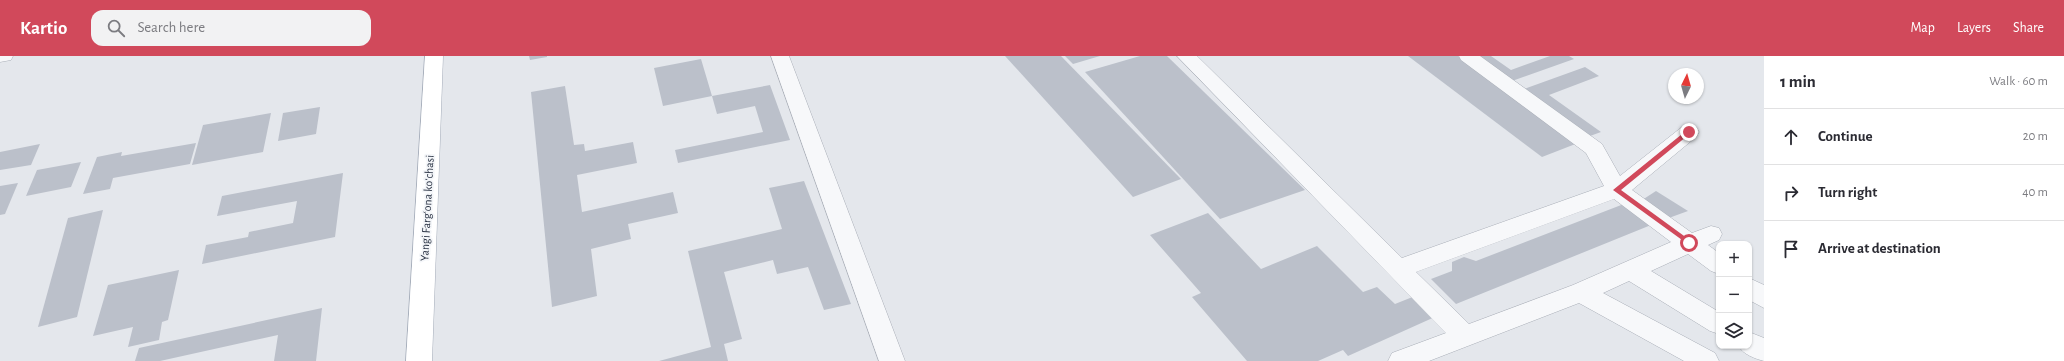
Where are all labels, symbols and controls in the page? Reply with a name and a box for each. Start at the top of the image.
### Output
search box [91,10,371,46]
icon: search [105,17,127,39]
text: Kartio [20,19,67,38]
text: Search here [137,20,205,35]
text: Map [1910,21,1935,35]
text: Layers [1957,21,1991,35]
text: Share [2013,21,2044,35]
north arrow [1668,68,1704,104]
text: 1 min [1780,73,1816,90]
text: Walk · 60 m [1989,75,2048,88]
route end [1680,123,1698,141]
icon: ahead [1780,126,1802,148]
text: Continue [1818,129,1873,144]
text: 20 m [2023,130,2048,143]
street label: Yangi Fargʻona koʻchasi [418,155,436,261]
icon: right [1780,182,1802,204]
text: Turn right [1818,185,1877,200]
text: 40 m [2022,186,2048,199]
route start [1680,234,1698,252]
icon: arrive [1780,238,1802,260]
map controls [1716,241,1752,349]
button: + [1716,241,1752,277]
text: Arrive at destination [1818,241,1941,256]
button: − [1716,277,1752,313]
button: layers [1716,313,1752,349]

